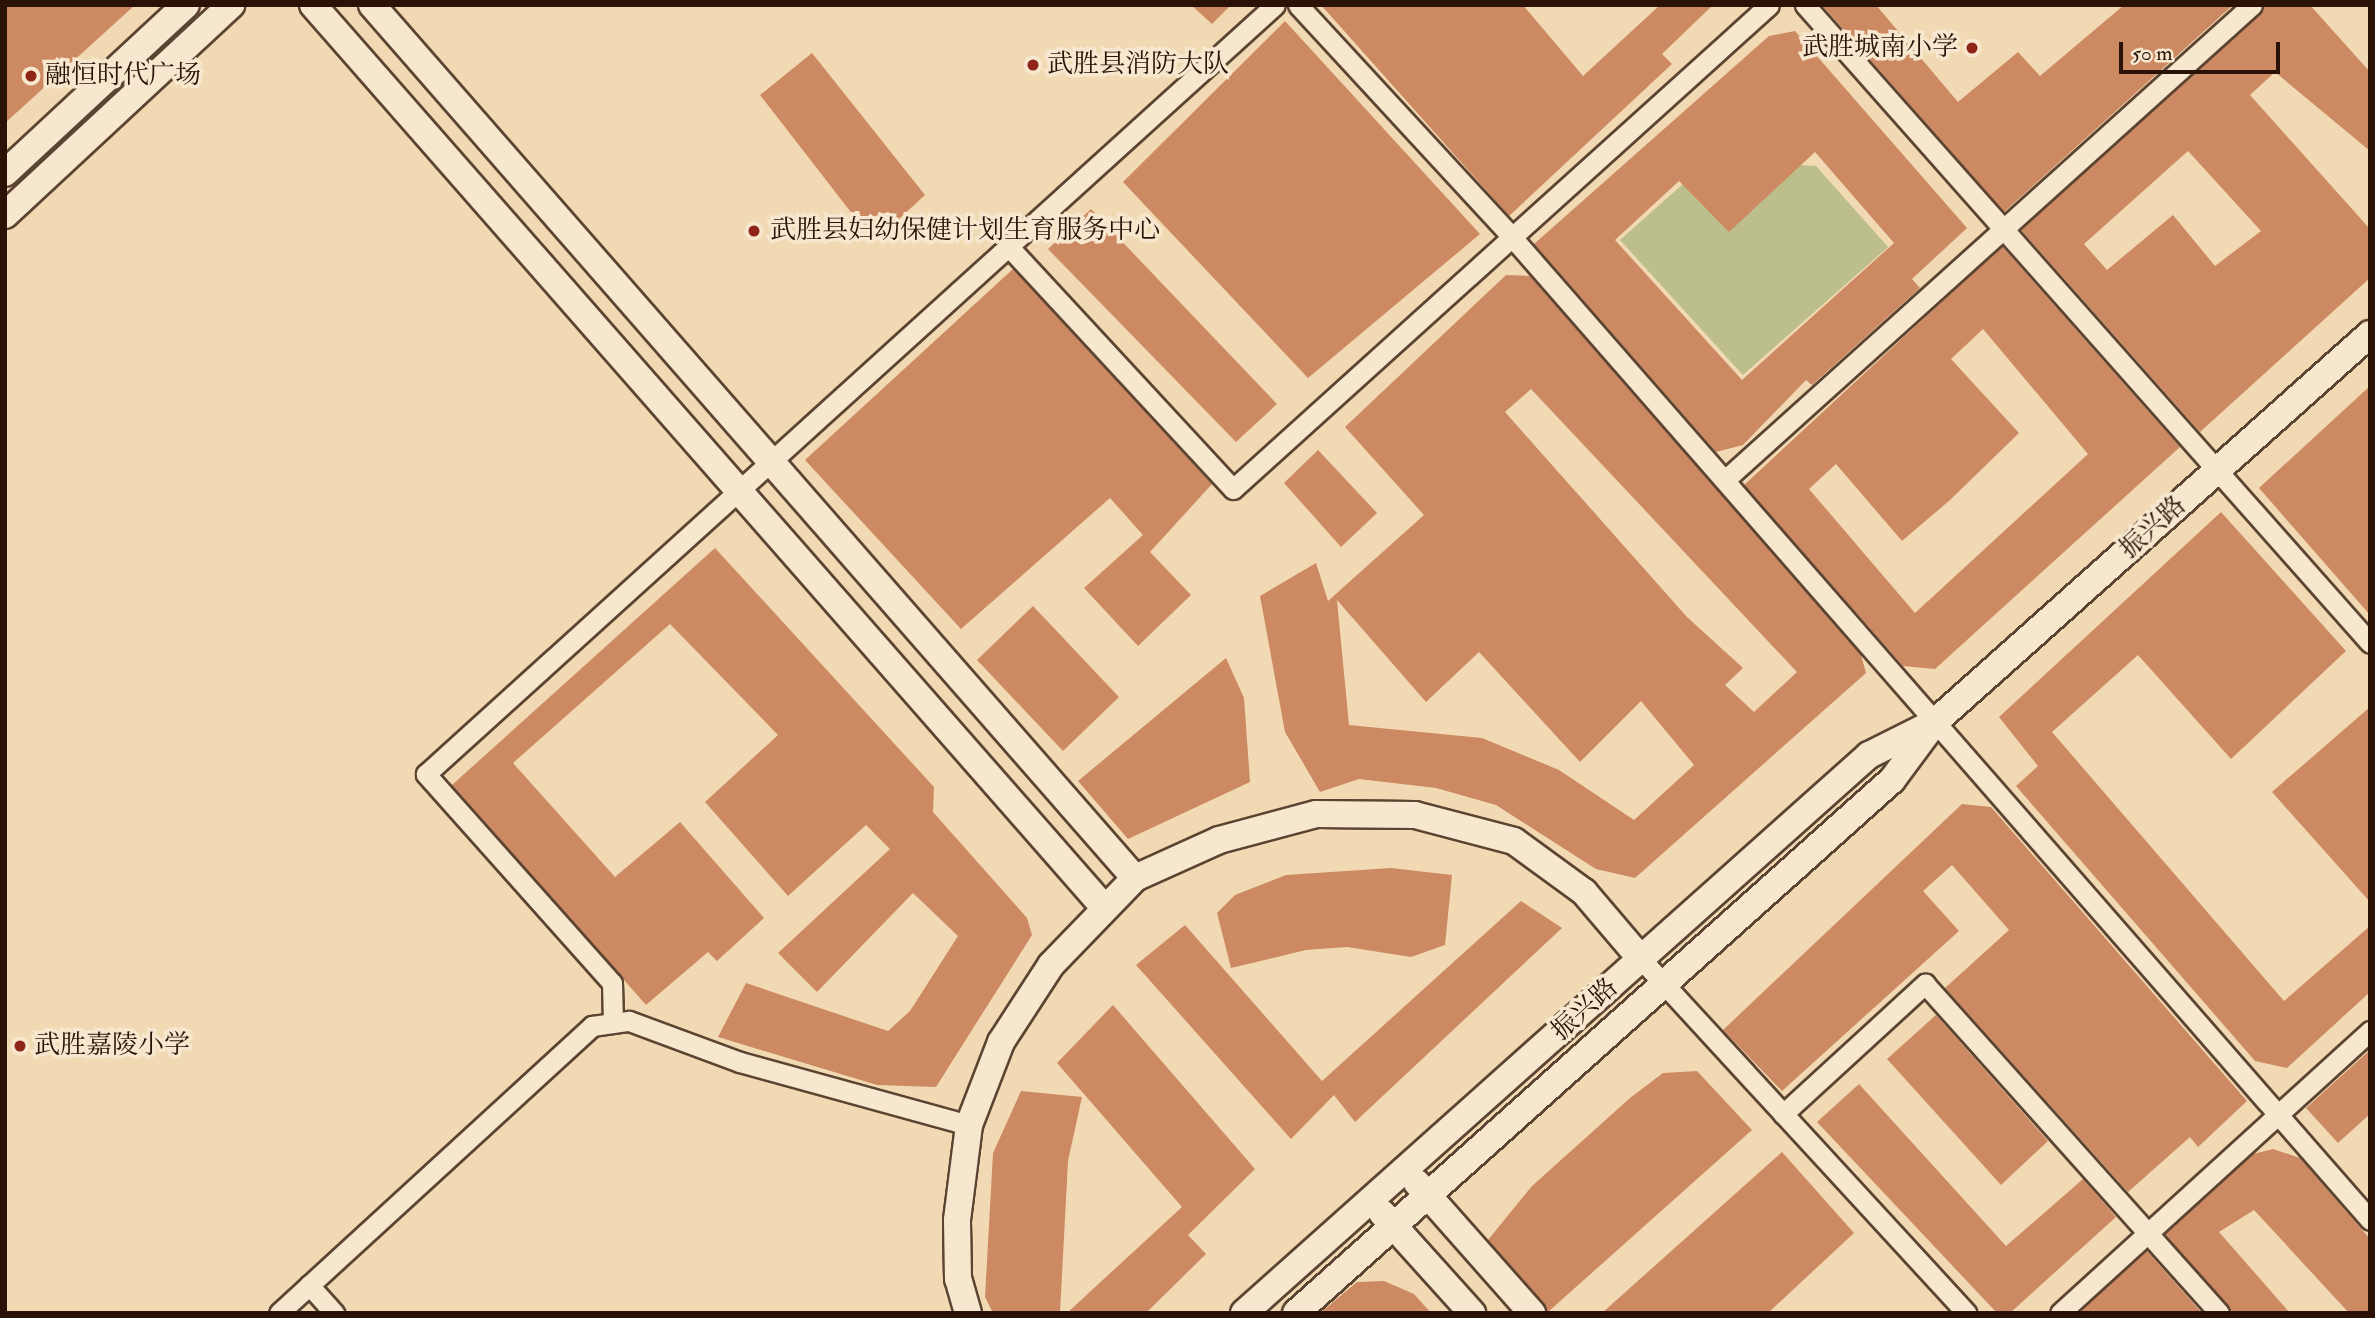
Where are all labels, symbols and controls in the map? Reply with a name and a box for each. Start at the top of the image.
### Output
scale bar [2123,28,2284,72]
place label: 武胜城南小学 [1802,32,1958,64]
marker: 武胜城南小学 [1964,40,1980,56]
text: 50 m [2132,40,2173,67]
place label: 武胜县消防大队 [1047,49,1229,81]
marker: 武胜县消防大队 [1025,57,1041,73]
place label: 融恒时代广场 [45,60,201,92]
marker: 融恒时代广场 [23,68,39,84]
place label: 武胜县妇幼保健计划生育服务中心 [770,215,1160,247]
marker: 武胜县妇幼保健计划生育服务中心 [744,221,764,241]
street label: 振兴路 [2114,490,2192,566]
street label: 振兴路 [1546,972,1624,1048]
place label: 武胜嘉陵小学 [34,1030,190,1062]
marker: 武胜嘉陵小学 [12,1038,28,1054]

